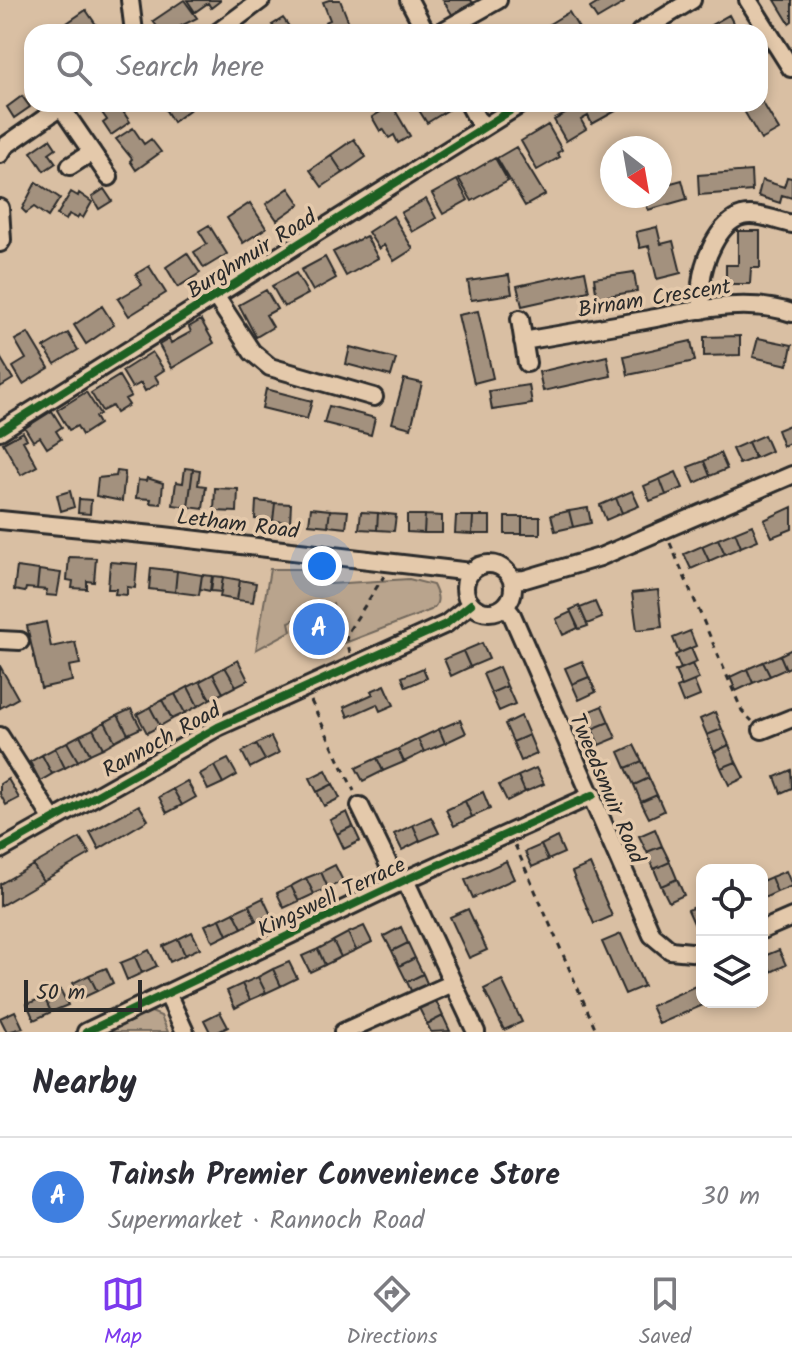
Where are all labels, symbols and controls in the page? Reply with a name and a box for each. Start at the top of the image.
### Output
search box [24,24,768,112]
text: Search here [116,44,264,92]
icon: search [52,46,96,90]
north arrow [600,136,672,208]
street label: Burghmuir Road [180,201,325,309]
street label: Birnam Crescent [575,270,734,329]
street label: Letham Road [175,501,302,550]
your location [302,546,342,586]
pin: A [293,599,345,659]
street label: Rannoch Road [96,694,229,788]
street label: Tweedsmuir Road [558,708,654,871]
street label: Kingswell Terrace [252,848,412,948]
map controls [696,864,768,1008]
button: locate [696,864,768,936]
button: layers [696,936,768,1008]
scale bar [24,976,142,1012]
text: 50 m [36,976,85,1011]
text: Nearby [32,1057,137,1111]
text: Tainsh Premier Convenience Store [108,1152,560,1200]
text: A [50,1176,66,1218]
text: 30 m [701,1176,760,1218]
text: Supermarket · Rannoch Road [108,1200,424,1242]
tab: Map [101,1272,145,1355]
tab: Directions [346,1272,438,1355]
tab: Saved [639,1272,691,1355]

